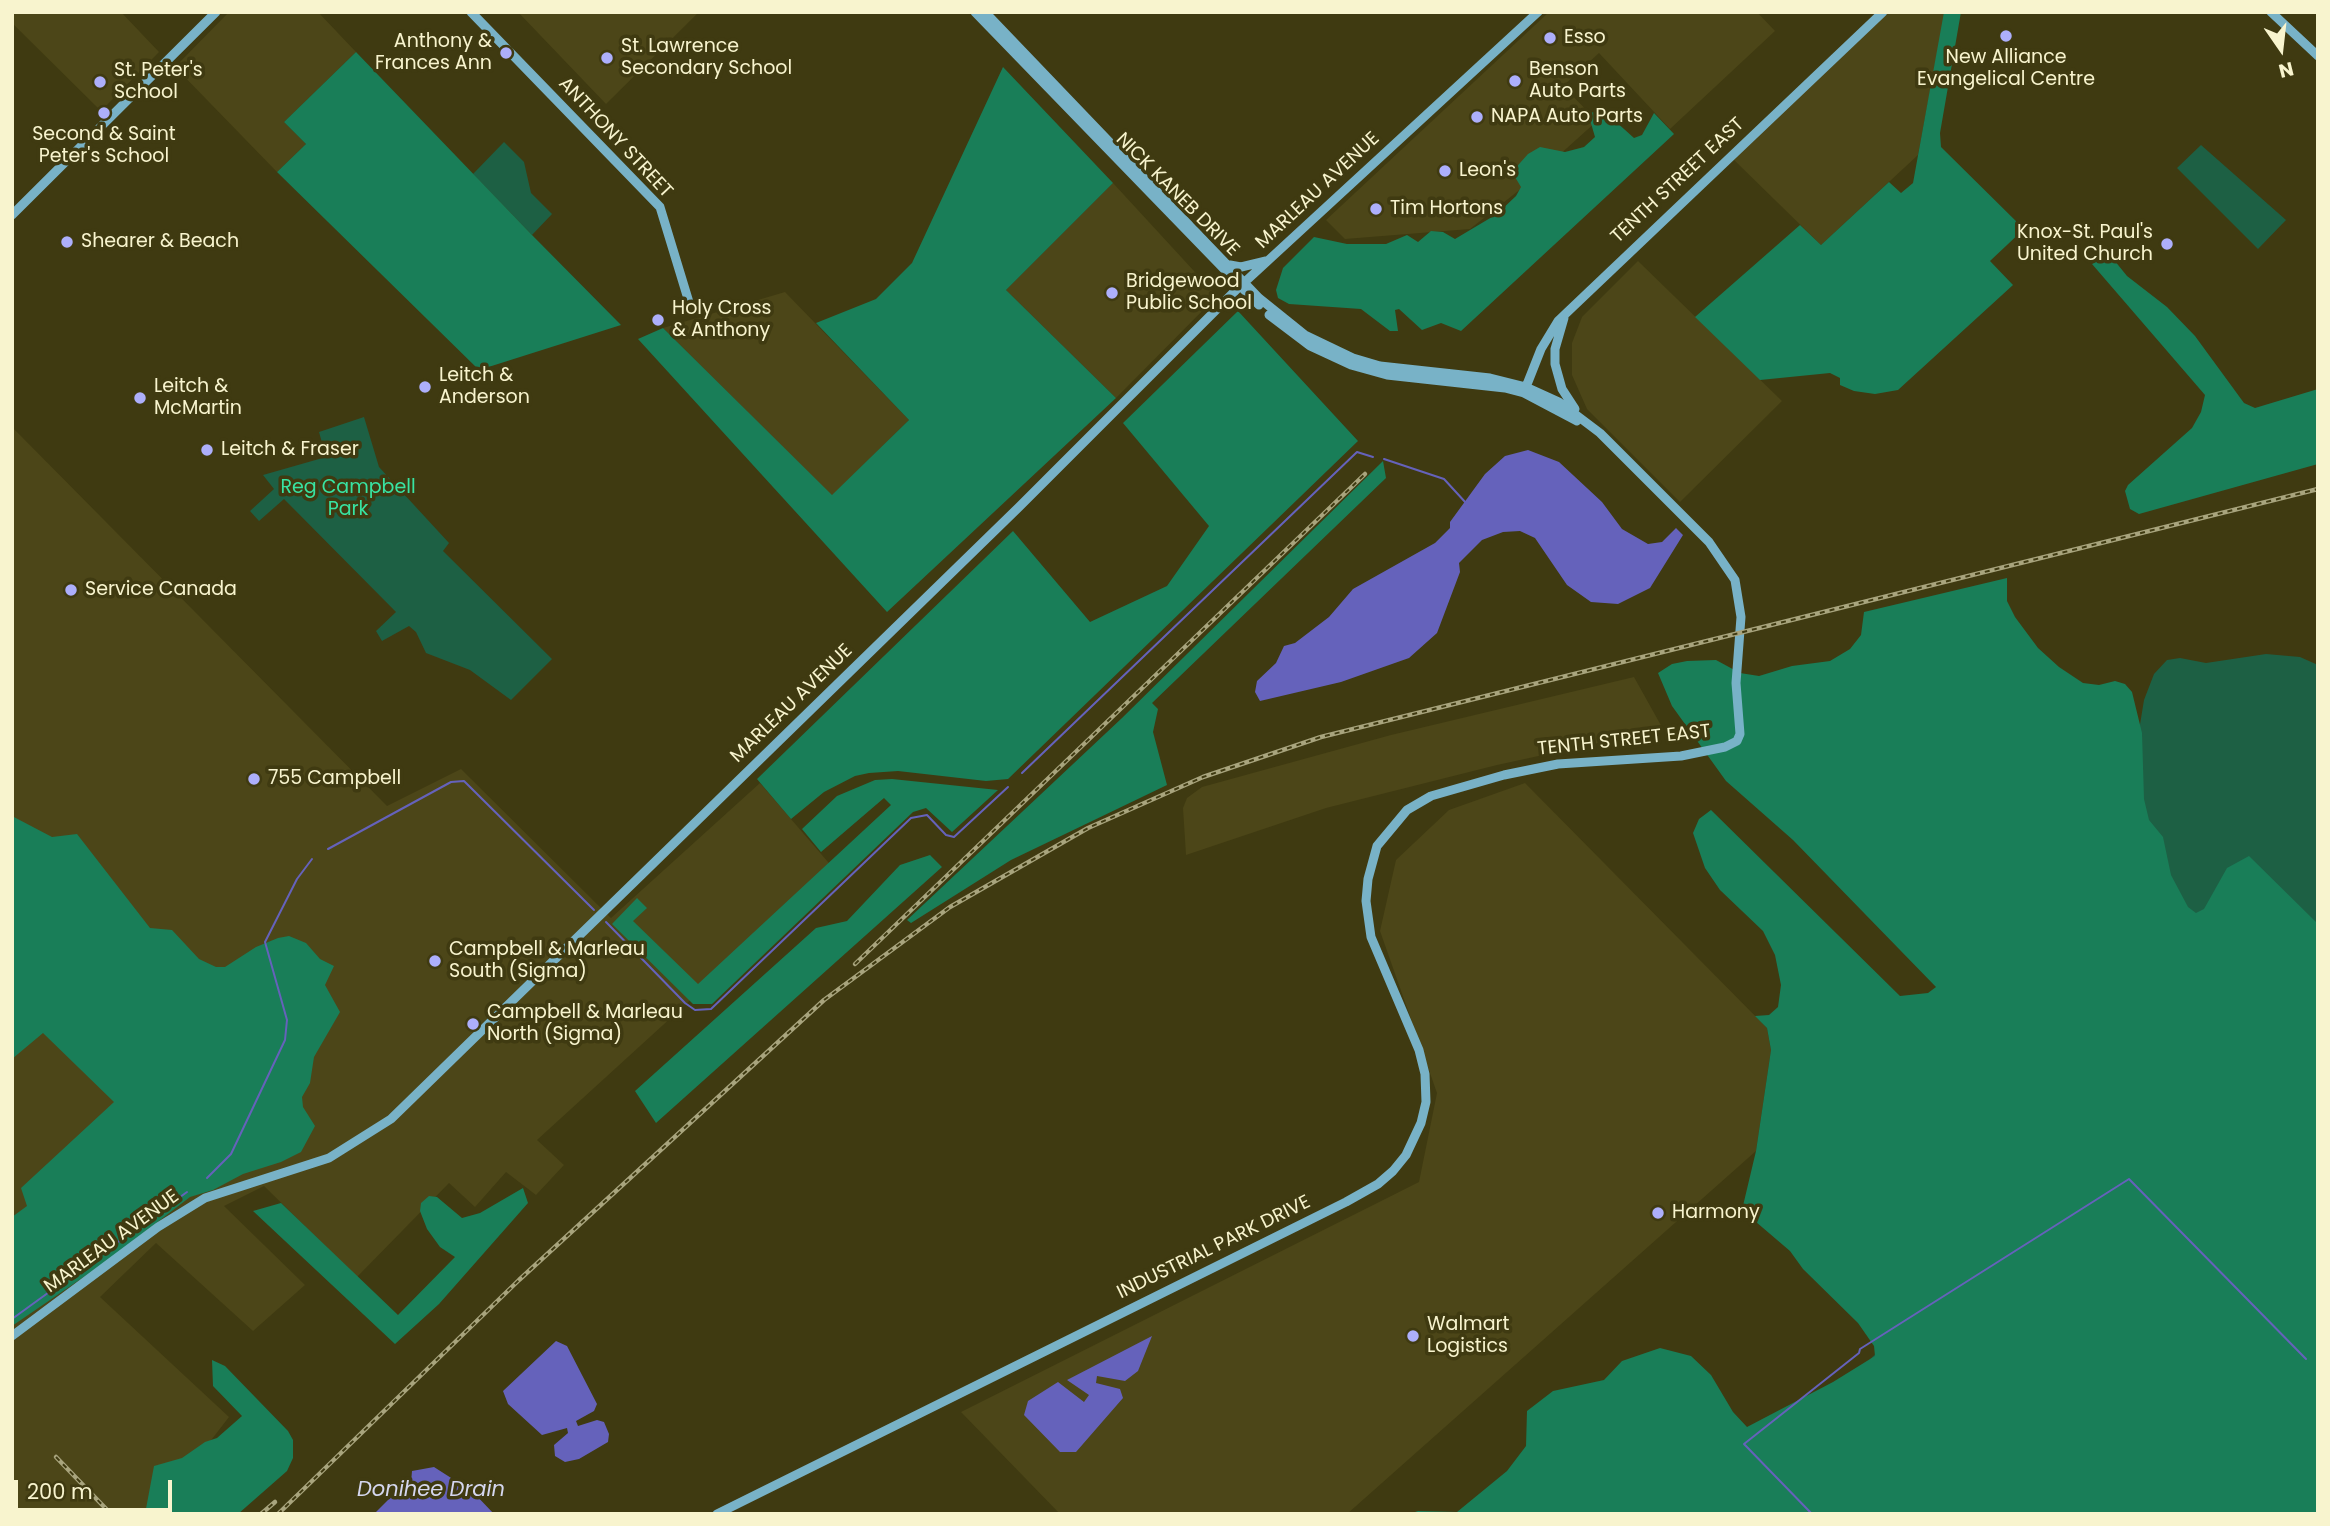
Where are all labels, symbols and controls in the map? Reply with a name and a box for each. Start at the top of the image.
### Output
north arrow [2246,14,2316,84]
place label: Esso [1564,27,1606,49]
marker: New Alliance Evangelical Centre [1998,28,2014,44]
marker: Esso [1542,30,1558,46]
place label: Anthony & Frances Ann [375,31,492,75]
place label: St. Lawrence Secondary School [621,36,792,80]
marker: Anthony & Frances Ann [498,45,514,61]
place label: New Alliance Evangelical Centre [1917,47,2095,91]
marker: St. Lawrence Secondary School [599,50,615,66]
text: N [2276,55,2296,85]
place label: Benson Auto Parts [1529,59,1626,103]
place label: St. Peter's School [114,60,203,104]
street label: ANTHONY STREET [553,73,677,203]
marker: Benson Auto Parts [1507,73,1523,89]
marker: St. Peter's School [92,74,108,90]
marker: Second & Saint Peter's School [96,105,112,121]
place label: NAPA Auto Parts [1491,106,1643,128]
marker: NAPA Auto Parts [1469,109,1485,125]
street label: TENTH STREET EAST [1607,113,1749,249]
place label: Second & Saint Peter's School [32,124,176,168]
street label: NICK KANEB DRIVE [1110,128,1244,262]
street label: MARLEAU AVENUE [1251,128,1385,254]
place label: Leon's [1459,160,1516,182]
marker: Leon's [1437,163,1453,179]
place label: Tim Hortons [1390,198,1503,220]
marker: Tim Hortons [1368,201,1384,217]
place label: Knox-St. Paul's United Church [2017,222,2153,266]
place label: Shearer & Beach [81,231,239,253]
marker: Shearer & Beach [59,234,75,250]
marker: Knox-St. Paul's United Church [2159,236,2175,252]
place label: Bridgewood Public School [1126,271,1252,315]
marker: Bridgewood Public School [1104,285,1120,301]
place label: Holy Cross & Anthony [672,298,772,342]
marker: Holy Cross & Anthony [650,312,666,328]
place label: Leitch & Anderson [439,365,530,409]
place label: Leitch & McMartin [154,376,242,420]
marker: Leitch & Anderson [417,379,433,395]
marker: Leitch & McMartin [132,390,148,406]
place label: Leitch & Fraser [221,439,359,461]
marker: Leitch & Fraser [199,442,215,458]
park label: Reg Campbell Park [280,477,416,521]
place label: Service Canada [85,579,237,601]
marker: Service Canada [63,582,79,598]
street label: MARLEAU AVENUE [726,640,858,768]
street label: TENTH STREET EAST [1536,721,1712,761]
place label: 755 Campbell [268,768,401,790]
marker: 755 Campbell [246,771,262,787]
place label: Campbell & Marleau South (Sigma) [449,939,645,983]
marker: Campbell & Marleau South (Sigma) [427,953,443,969]
place label: Campbell & Marleau North (Sigma) [487,1002,683,1046]
marker: Campbell & Marleau North (Sigma) [465,1016,481,1032]
street label: MARLEAU AVENUE [40,1186,184,1298]
street label: INDUSTRIAL PARK DRIVE [1114,1191,1314,1305]
place label: Harmony [1672,1202,1760,1224]
marker: Harmony [1650,1205,1666,1221]
place label: Walmart Logistics [1427,1314,1509,1358]
marker: Walmart Logistics [1405,1328,1421,1344]
scale bar [18,1466,175,1510]
text: 200 m [27,1477,93,1506]
water label: Donihee Drain [357,1478,505,1504]

